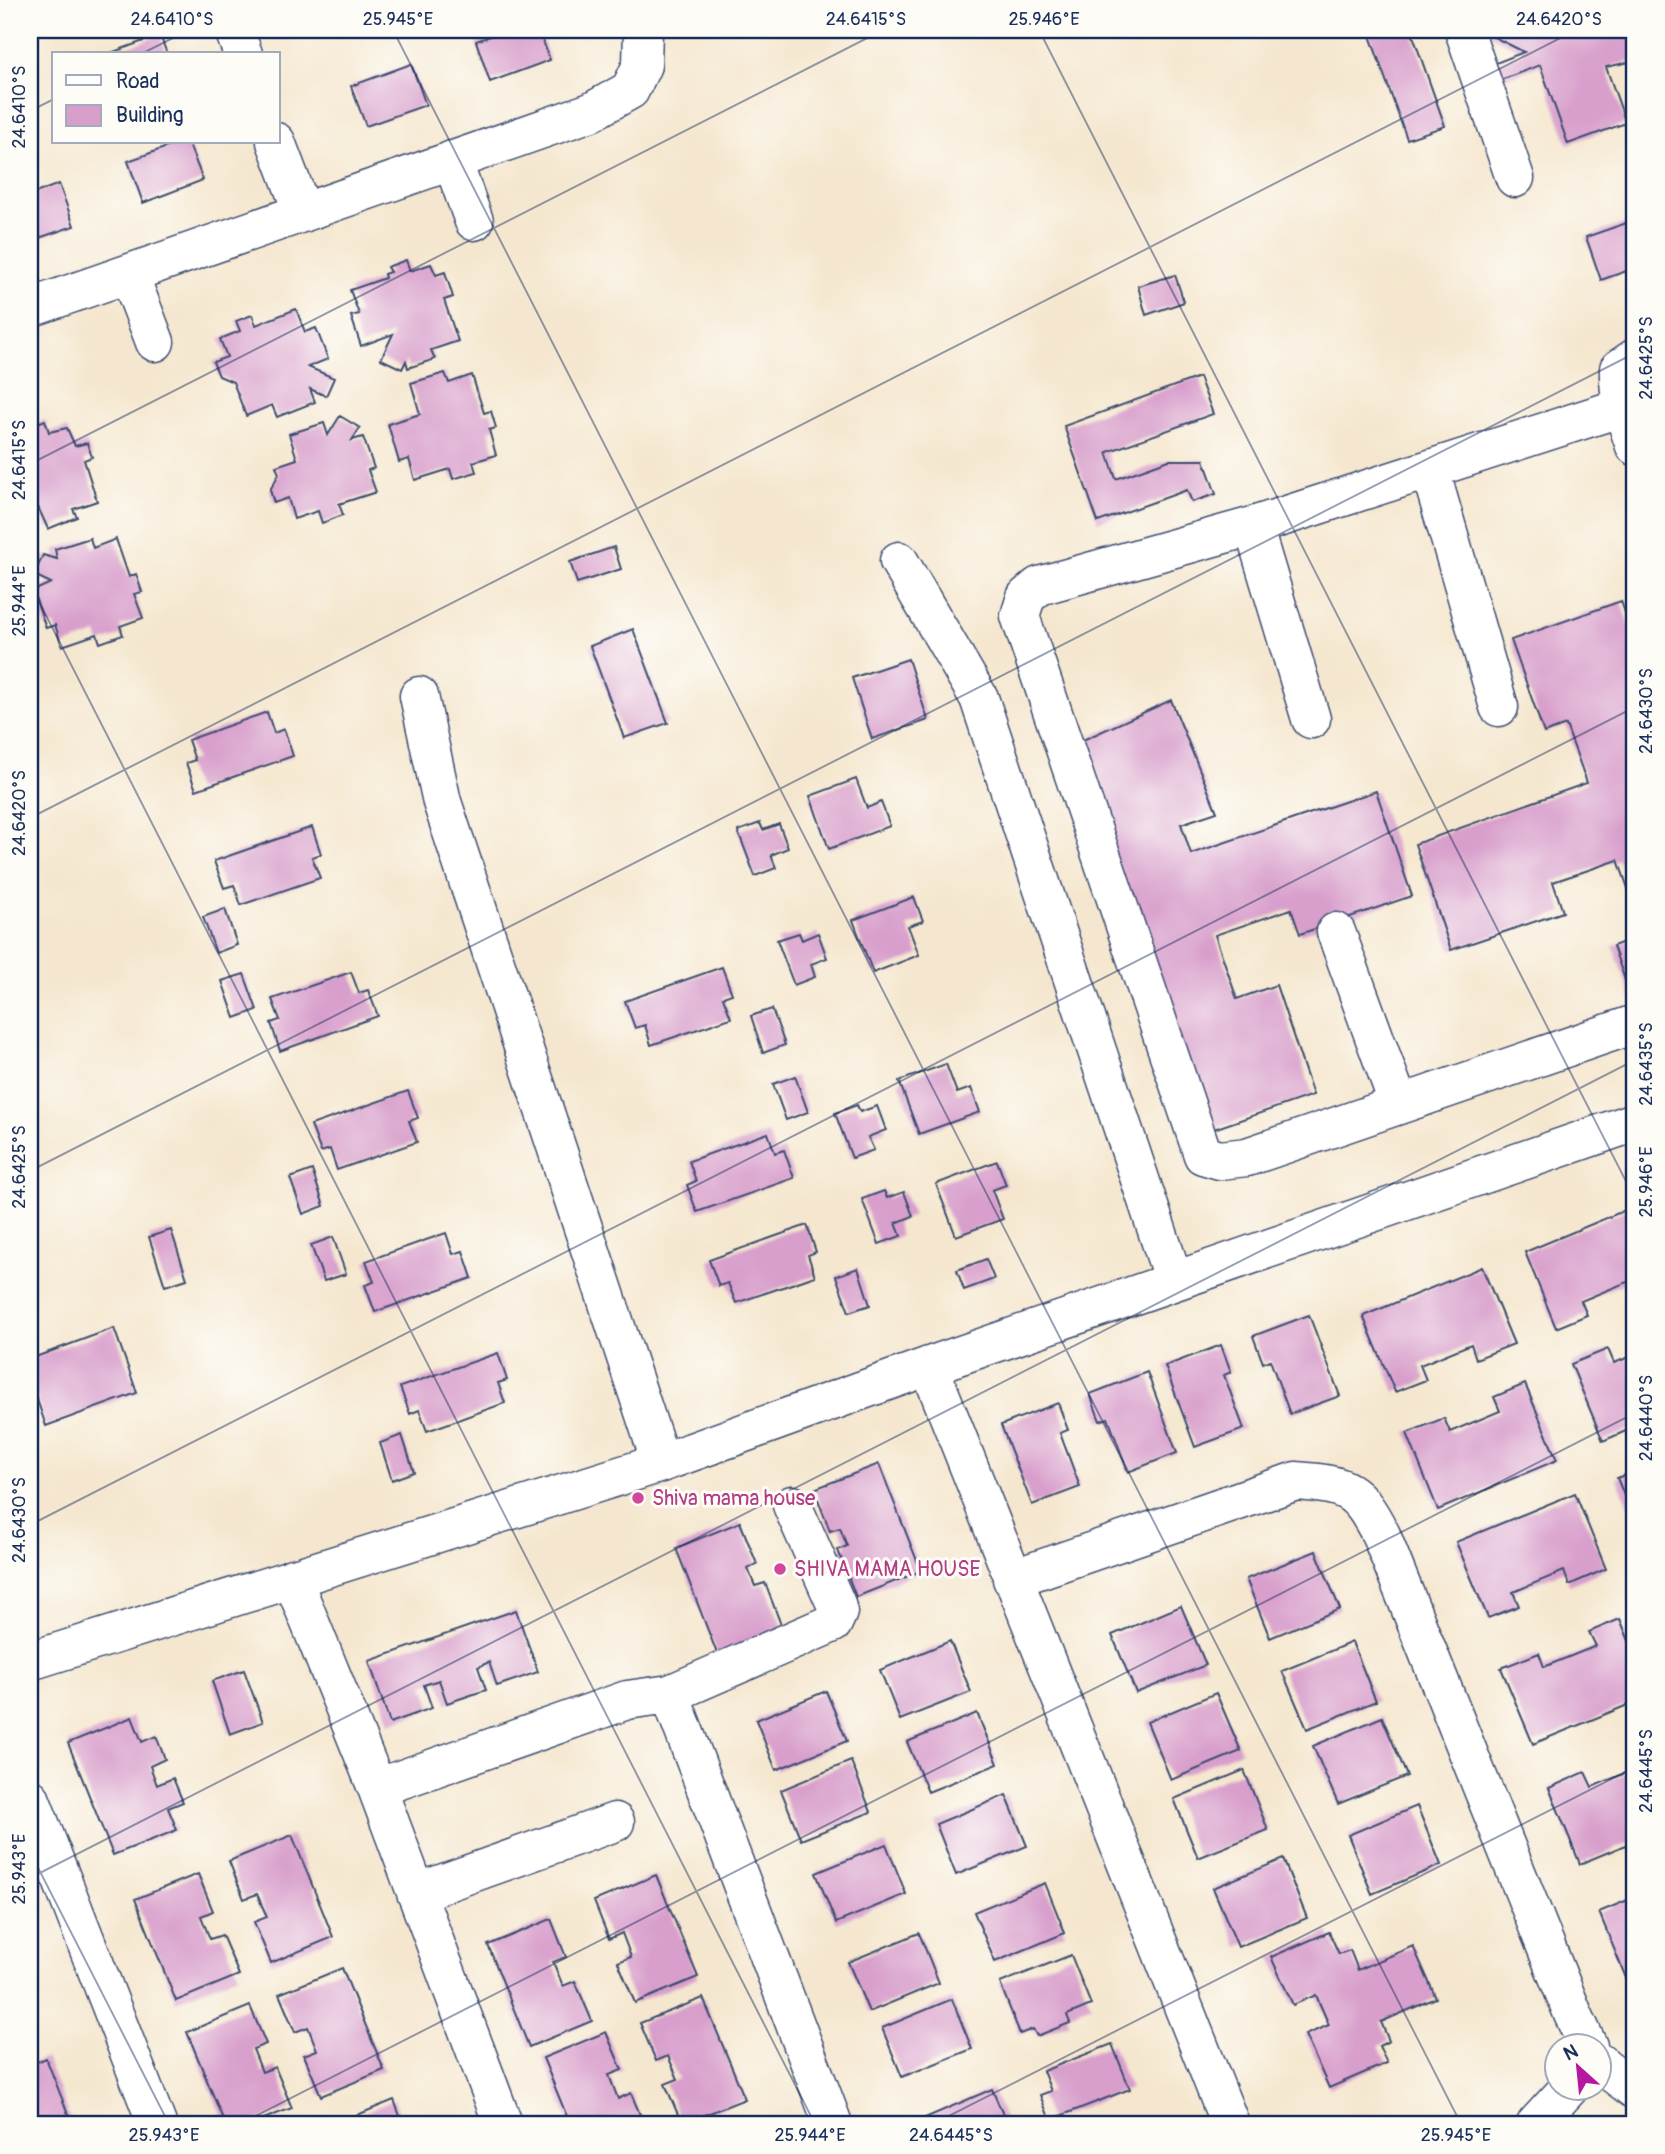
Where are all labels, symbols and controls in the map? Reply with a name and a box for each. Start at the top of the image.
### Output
text: 24.6410°S [130,8,214,31]
text: 25.945°E [363,8,433,31]
text: 24.6415°S [826,8,906,31]
text: 25.946°E [1008,8,1080,31]
text: 24.6420°S [1516,8,1602,31]
legend [52,52,280,144]
text: 24.6410°S [8,65,31,149]
text: Road [116,68,160,95]
text: Building [116,102,183,129]
text: 24.6425°S [1635,316,1658,400]
text: 24.6415°S [8,420,31,500]
text: 25.944°E [8,565,31,637]
text: 24.6430°S [1635,668,1658,754]
text: 24.6420°S [8,770,31,856]
text: 24.6435°S [1635,1022,1658,1106]
text: 24.6425°S [8,1125,31,1209]
text: 25.946°E [1635,1146,1658,1218]
text: 24.6440°S [1635,1375,1658,1461]
text: 24.6430°S [8,1477,31,1563]
place label: Shiva mama house [652,1485,816,1512]
marker: Shiva mama house [630,1490,646,1506]
place label: SHIVA MAMA HOUSE [794,1556,980,1583]
marker: SHIVA MAMA HOUSE [772,1561,788,1577]
text: 24.6445°S [1635,1729,1658,1813]
text: 25.943°E [8,1834,31,1904]
north arrow [1542,2032,1612,2102]
text: N [1560,2039,1582,2066]
text: 25.943°E [129,2124,199,2147]
text: 25.944°E [774,2124,846,2147]
text: 24.6445°S [909,2124,993,2147]
text: 25.945°E [1421,2124,1491,2147]

